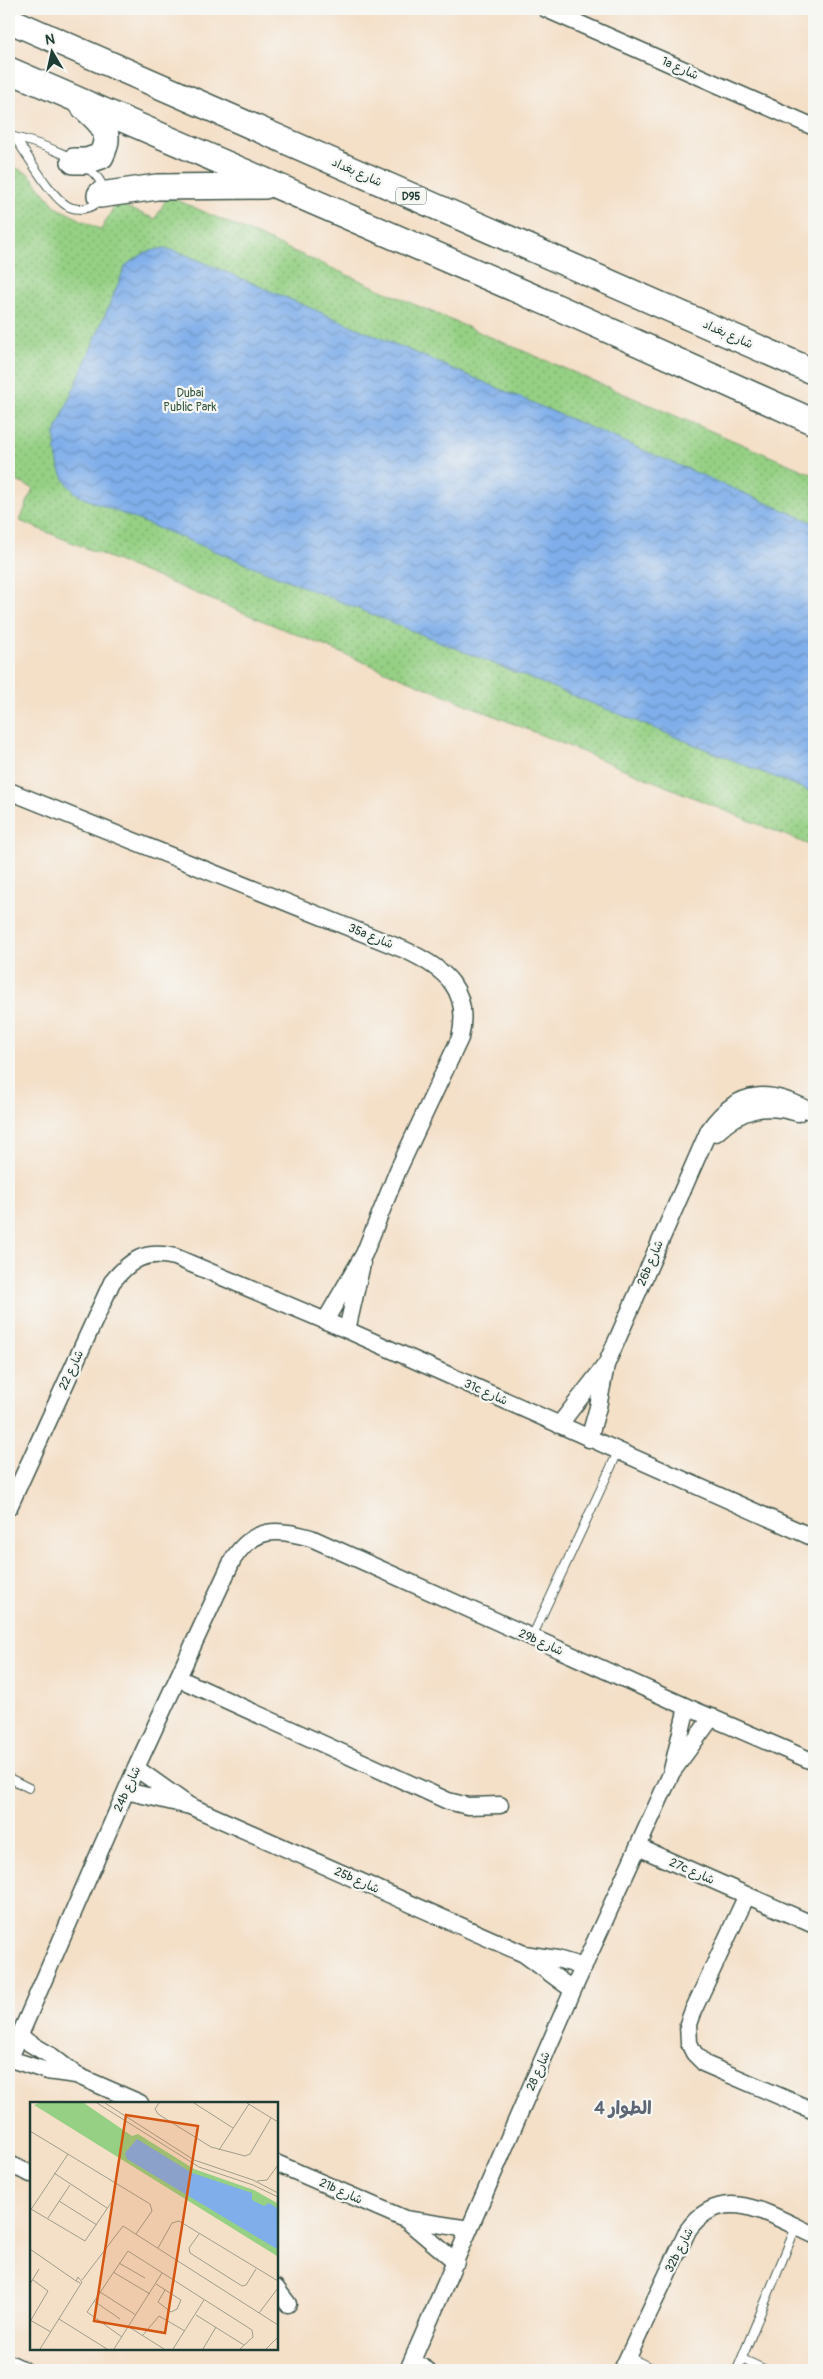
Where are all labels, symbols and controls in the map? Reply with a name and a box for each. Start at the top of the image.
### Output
north arrow [28,28,78,78]
text: N [44,31,56,49]
street label: 1a شارع [659,54,701,84]
street label: شارع بغداد [329,155,384,191]
road number: D95 [396,188,426,205]
street label: شارع بغداد [700,317,755,353]
park label: Dubai Public Park [163,386,217,415]
street label: 35a شارع [346,921,396,953]
street label: 26b شارع [634,1238,668,1289]
street label: شارع 22 [56,1348,88,1393]
street label: 31c شارع [461,1376,510,1410]
street label: 29b شارع [516,1626,565,1660]
street label: 24b شارع [111,1764,145,1815]
street label: 27c شارع [667,1855,717,1889]
street label: 25b شارع [332,1864,382,1898]
street label: شارع 28 [523,2049,555,2094]
district label: الطوار 4 [594,2097,652,2120]
inset map [30,2102,278,2349]
street label: 21b شارع [316,2175,365,2209]
street label: 32b شارع [662,2225,698,2275]

